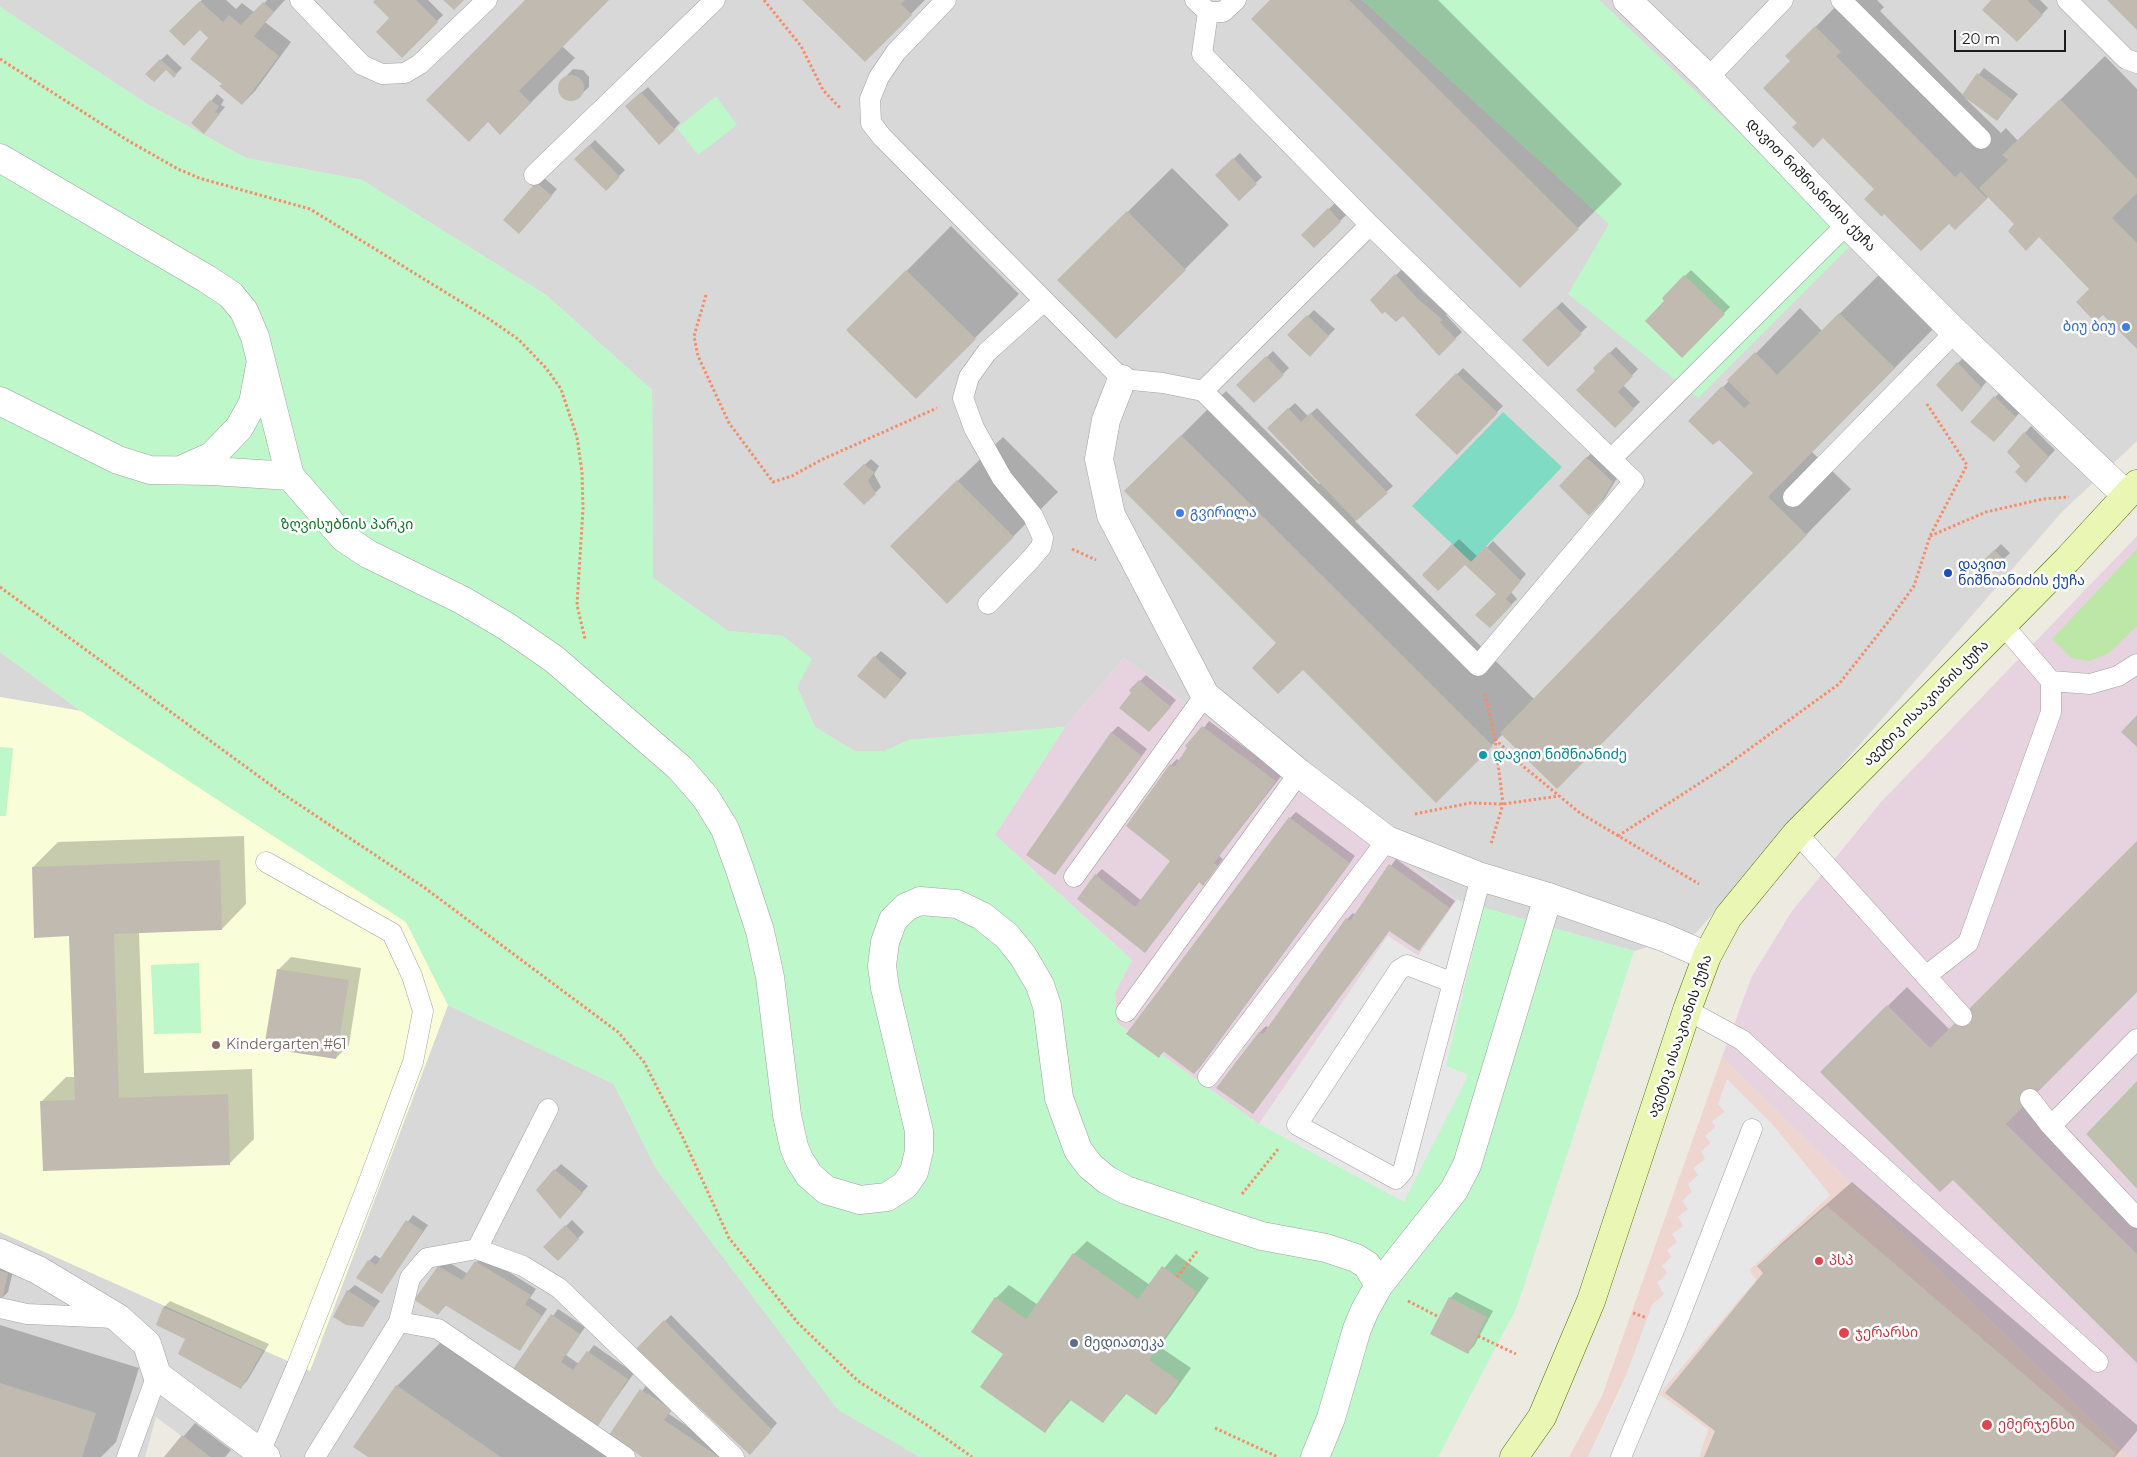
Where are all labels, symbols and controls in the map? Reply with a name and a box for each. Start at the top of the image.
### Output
scale bar [1957,20,2070,52]
text: 20 m [1962,29,2000,48]
street label: დავით ნიშნიანიძის ქუჩა [1743,115,1879,255]
place label: ბიუ ბიუ [2063,319,2116,335]
marker: ბიუ ბიუ [2120,321,2132,333]
place label: გვირილა [1190,505,1257,521]
marker: გვირილა [1174,507,1186,519]
park label: ზღვისუბნის პარკი [281,517,413,533]
place label: დავით ნიშნიანიძის ქუჩა [1958,557,2085,590]
marker: დავით ნიშნიანიძის ქუჩა [1942,567,1954,579]
street label: ავეტიკ ისააკიანის ქუჩა [1860,637,1992,769]
place label: დავით ნიშნიანიძე [1493,747,1627,763]
marker: დავით ნიშნიანიძე [1477,749,1489,761]
street label: ავეტიკ ისააკიანის ქუჩა [1644,952,1716,1120]
place label: Kindergarten #61 [226,1037,347,1053]
marker: Kindergarten #61 [210,1039,222,1051]
place label: პსპ [1829,1253,1854,1269]
marker: პსპ [1813,1255,1825,1267]
place label: ჯერარსი [1855,1325,1918,1341]
marker: ჯერარსი [1837,1326,1851,1340]
place label: მედიათეკა [1084,1335,1165,1351]
marker: მედიათეკა [1068,1337,1080,1349]
place label: ემერჯენსი [1998,1417,2075,1433]
marker: ემერჯენსი [1980,1418,1994,1432]

